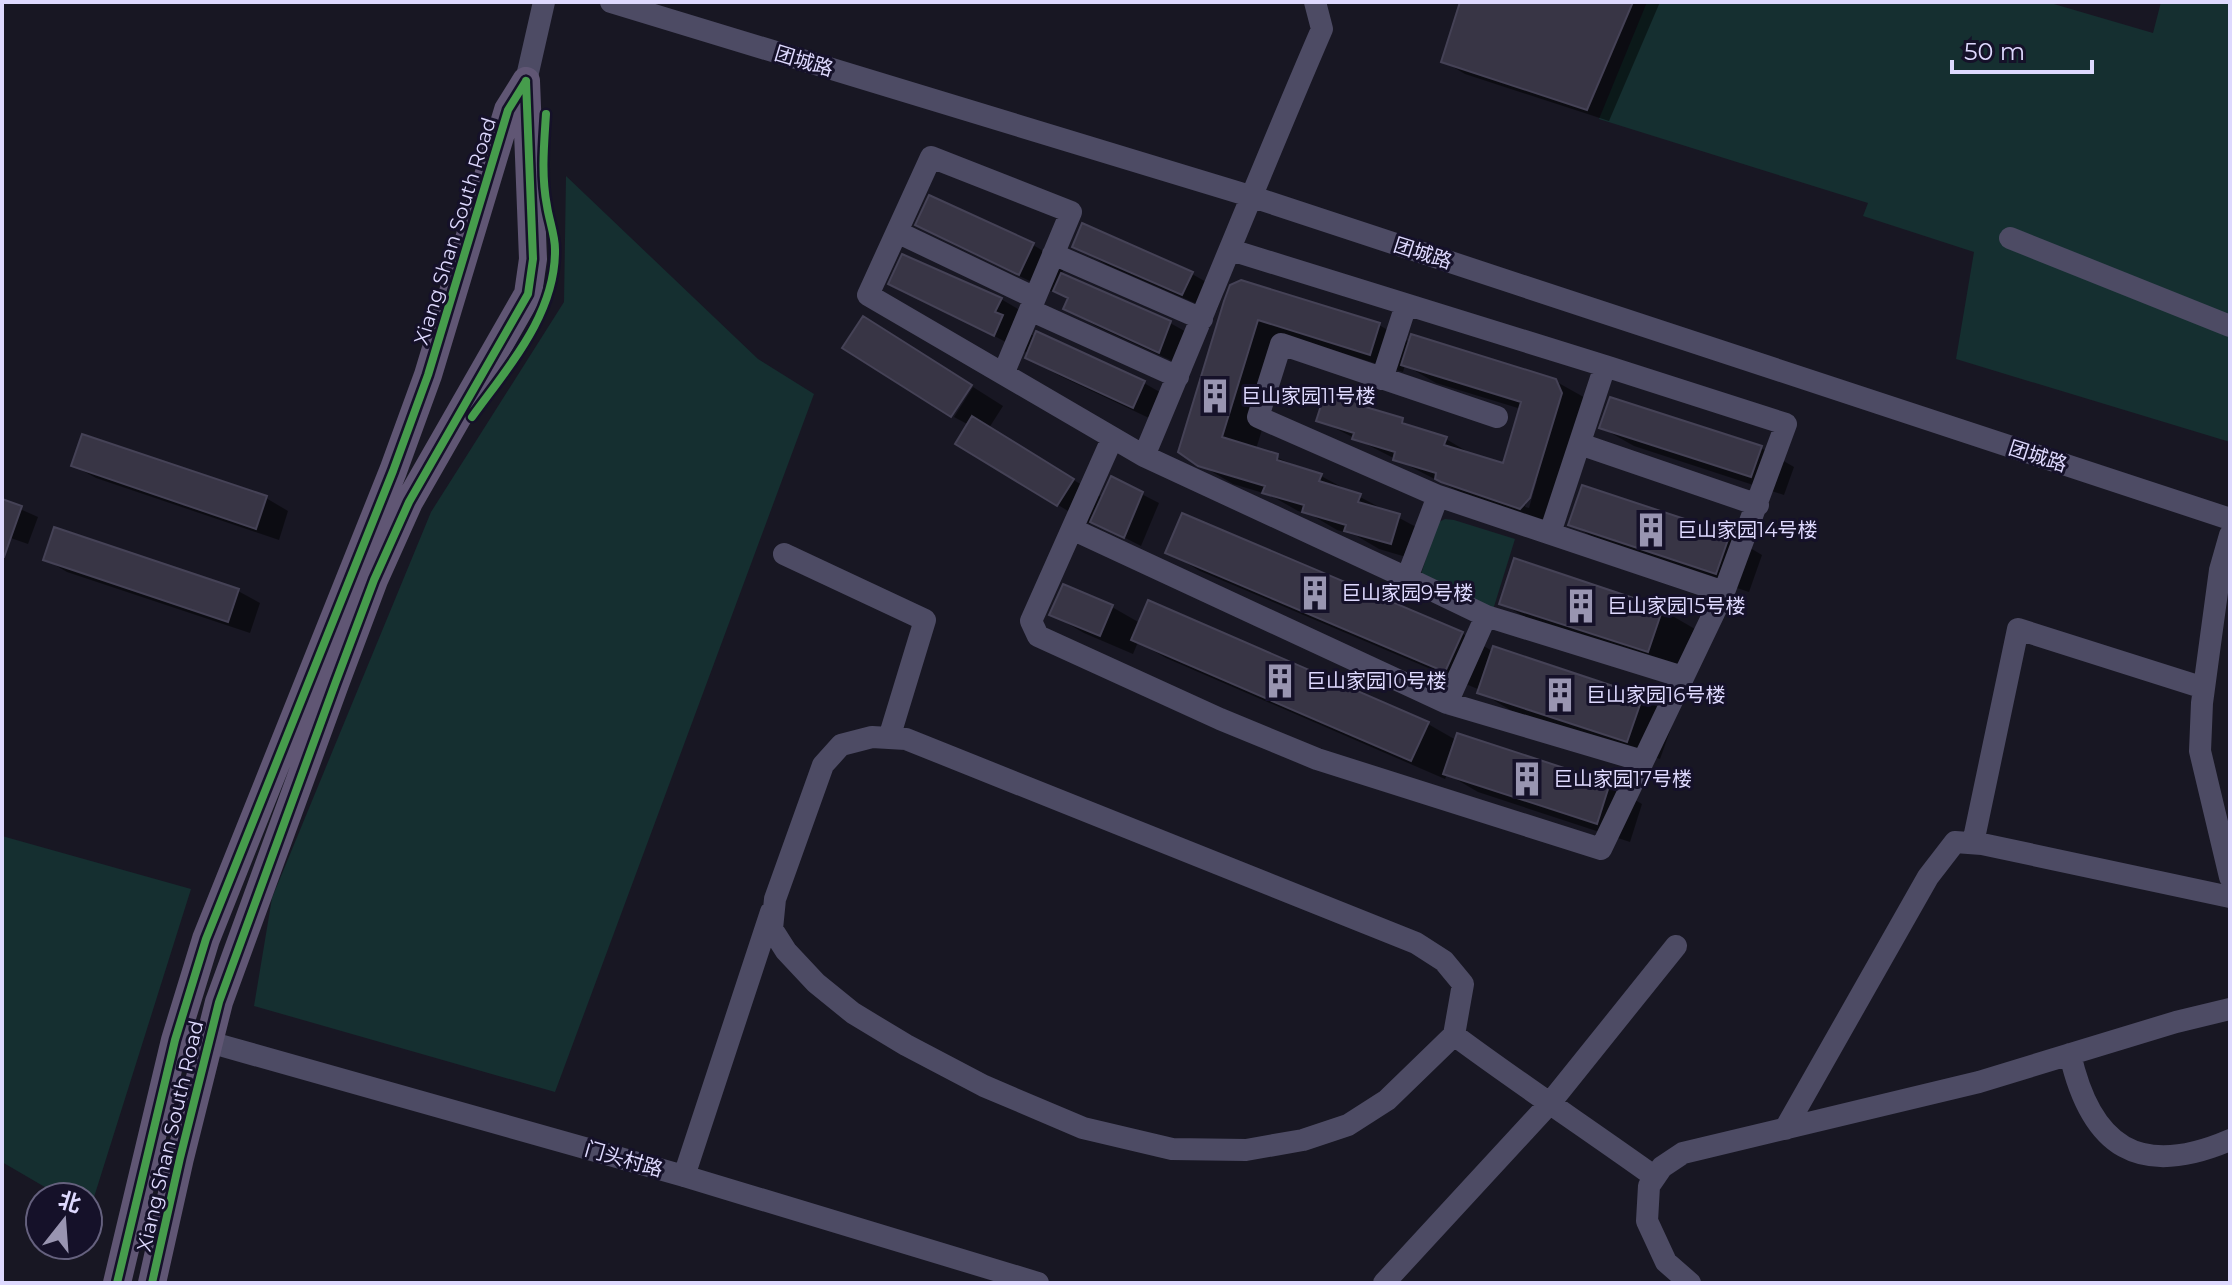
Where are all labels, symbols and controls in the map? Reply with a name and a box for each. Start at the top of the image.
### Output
scale bar [1952,24,2092,74]
text: 50 m [1964,37,2025,66]
street label: 团城路 [772,41,836,81]
street label: Xiang Shan South Road [409,114,501,348]
street label: 团城路 [1391,232,1455,274]
building icon: 巨山家园11号楼 [1196,377,1234,415]
place label: 巨山家园11号楼 [1241,384,1375,408]
street label: 团城路 [2006,435,2070,477]
building icon: 巨山家园14号楼 [1632,511,1670,549]
place label: 巨山家园14号楼 [1677,518,1817,542]
building icon: 巨山家园9号楼 [1296,574,1334,612]
place label: 巨山家园9号楼 [1341,581,1473,605]
building icon: 巨山家园15号楼 [1562,587,1600,625]
place label: 巨山家园15号楼 [1607,594,1746,618]
building icon: 巨山家园10号楼 [1261,662,1299,700]
place label: 巨山家园10号楼 [1306,669,1446,693]
building icon: 巨山家园16号楼 [1541,676,1579,714]
place label: 巨山家园16号楼 [1586,683,1725,707]
building icon: 巨山家园17号楼 [1508,760,1546,798]
place label: 巨山家园17号楼 [1553,767,1692,791]
street label: Xiang Shan South Road [132,1018,208,1254]
street label: 门头村路 [582,1136,666,1182]
north arrow [24,1181,104,1261]
text: 北 [55,1186,84,1218]

